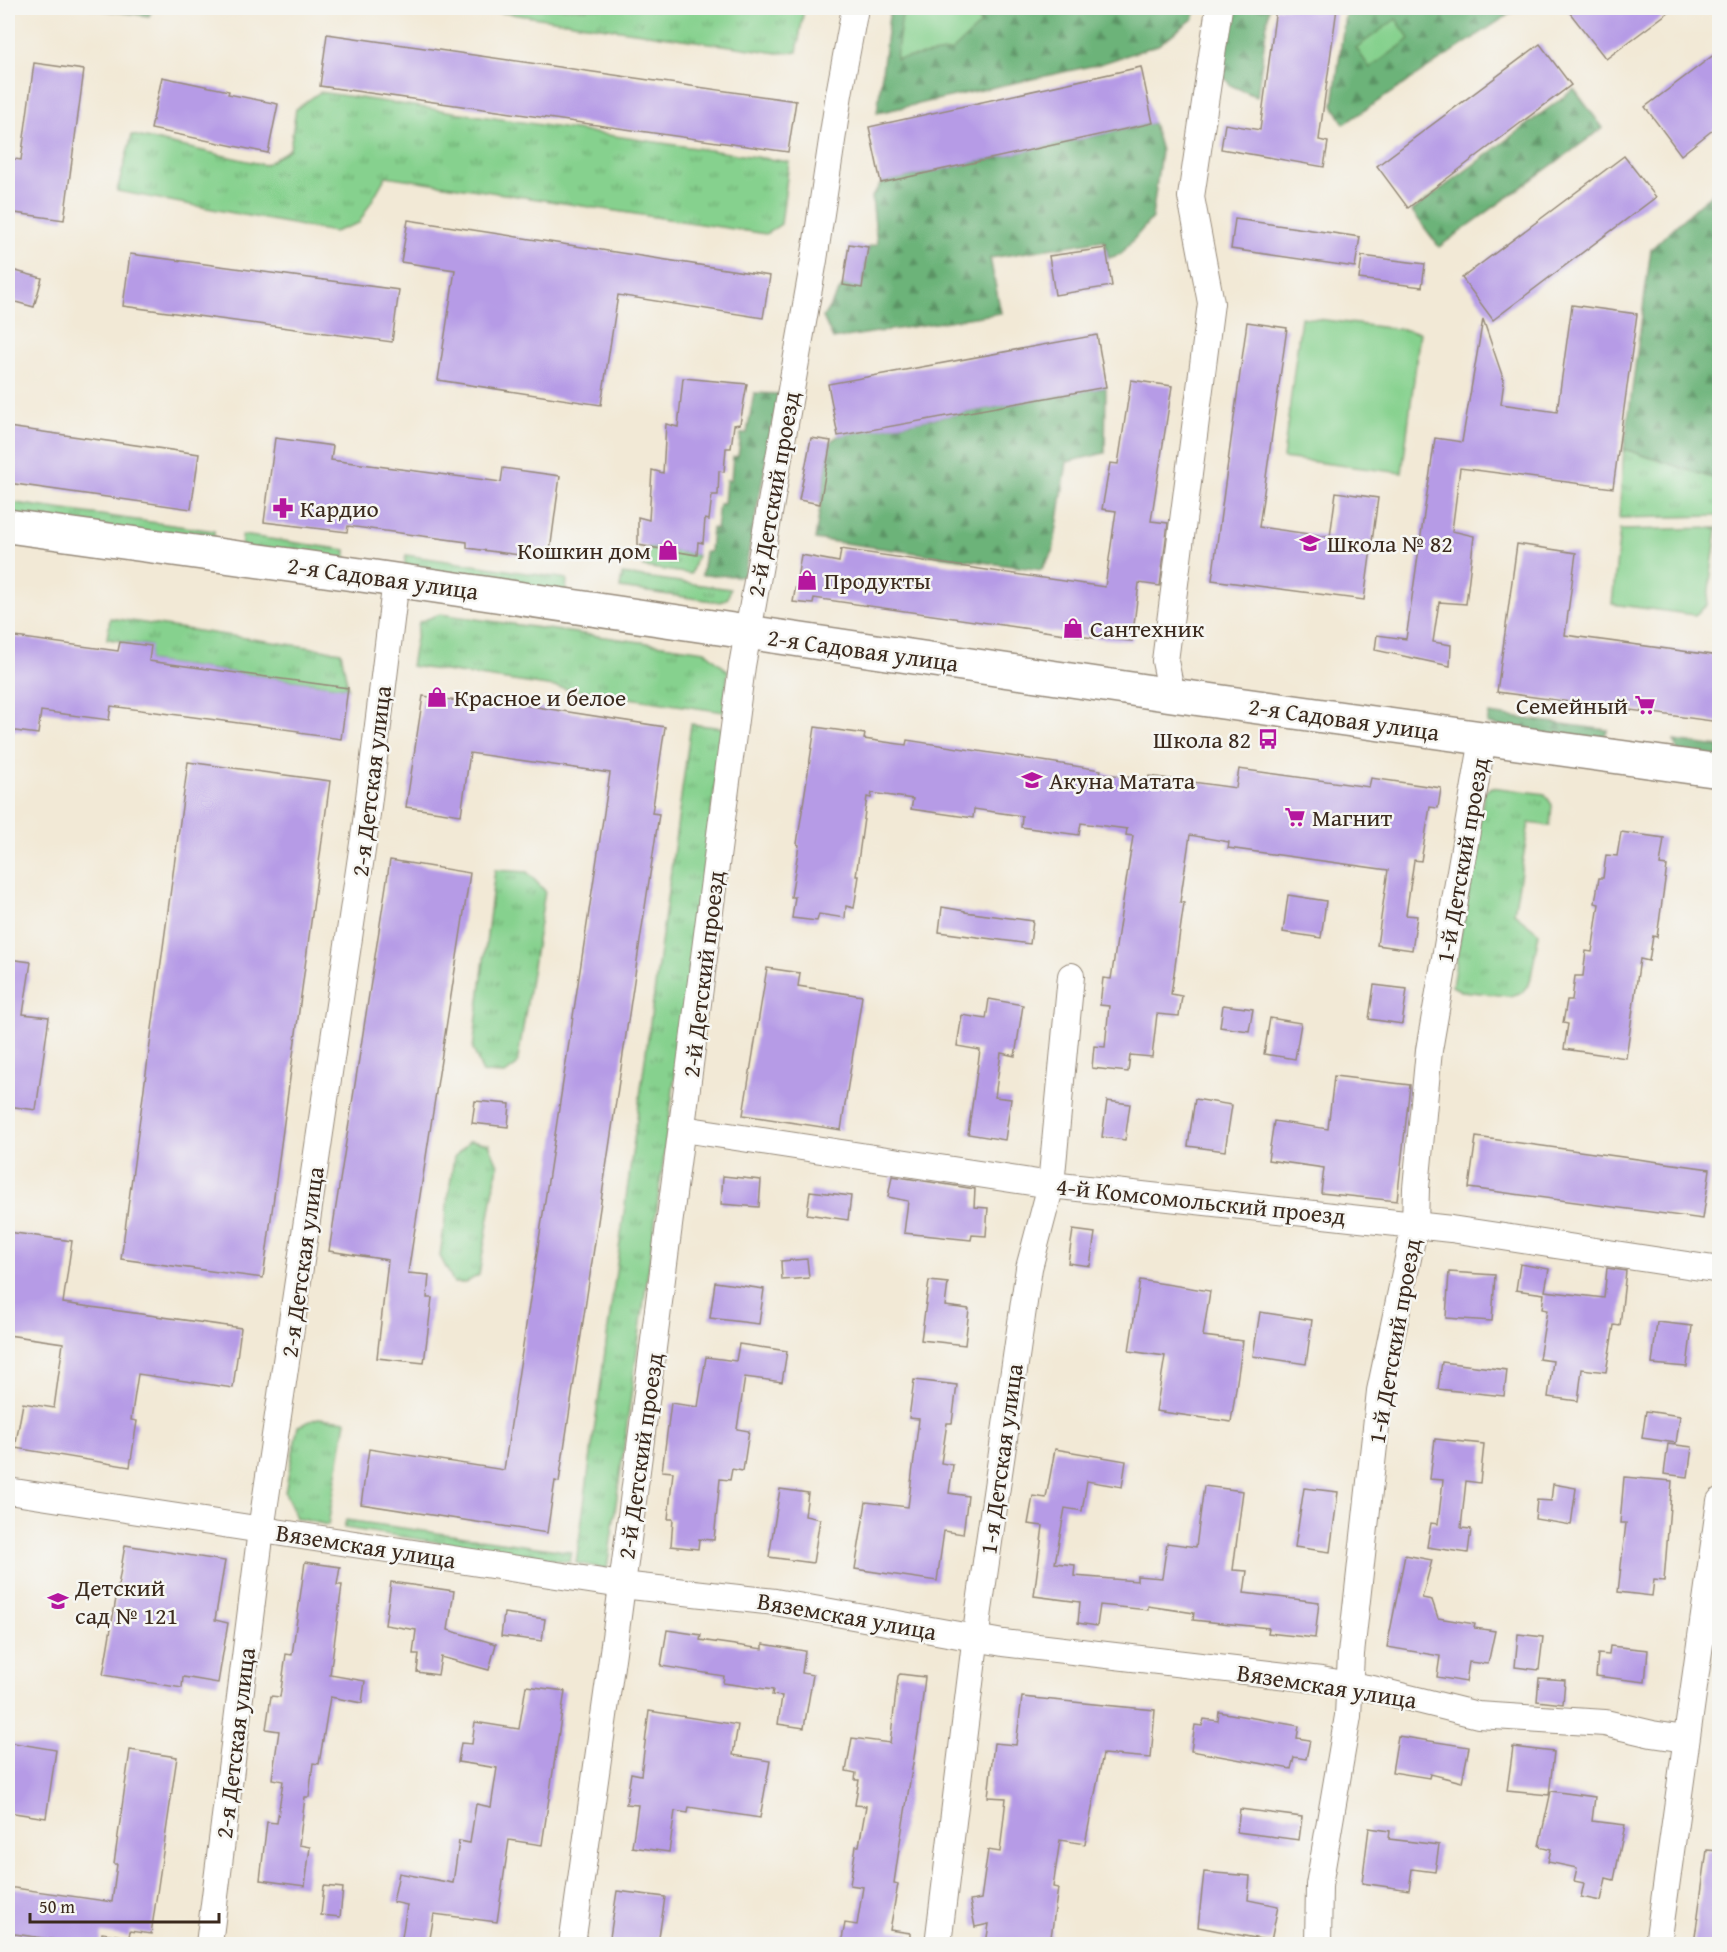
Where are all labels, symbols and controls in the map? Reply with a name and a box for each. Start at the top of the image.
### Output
street label: 2-й Детский проезд [738,389,808,599]
place label: Кардио [300,491,379,526]
pharmacy icon: Кардио [271,496,295,520]
place label: Школа № 82 [1327,526,1453,561]
school or university icon: Школа № 82 [1298,531,1322,555]
place label: Кошкин дом [517,533,651,568]
shop icon: Кошкин дом [656,538,680,562]
street label: 2-я Садовая улица [285,547,481,609]
place label: Продукты [824,563,931,598]
shop icon: Продукты [795,568,819,592]
place label: Сантехник [1090,611,1205,646]
shop icon: Сантехник [1061,616,1085,640]
street label: 2-я Садовая улица [765,619,961,681]
place label: Красное и белое [454,680,626,715]
street label: 2-я Детская улица [342,683,400,879]
shop icon: Красное и белое [425,685,449,709]
street label: 2-я Садовая улица [1246,688,1442,750]
place label: Семейный [1516,688,1628,723]
supermarket icon: Семейный [1633,693,1657,717]
place label: Школа 82 [1153,722,1251,757]
bus stop icon: Школа 82 [1256,727,1280,751]
street label: 1-й Детский проезд [1427,755,1497,965]
place label: Акуна Матата [1049,763,1196,798]
school or university icon: Акуна Матата [1020,768,1044,792]
place label: Магнит [1312,800,1393,835]
supermarket icon: Магнит [1283,805,1307,829]
street label: 2-й Детский проезд [673,869,733,1079]
street label: 2-я Детская улица [271,1164,333,1360]
street label: 4-й Комсомольский проезд [1055,1168,1347,1234]
street label: 1-й Детский проезд [1359,1236,1429,1446]
street label: 2-й Детский проезд [608,1351,672,1561]
street label: 1-я Детская улица [970,1361,1032,1557]
street label: Вяземская улица [274,1515,459,1578]
place label: Детский сад № 121 [74,1570,178,1633]
street label: Вяземская улица [755,1583,940,1649]
school or university icon: Детский сад № 121 [46,1589,70,1613]
street label: 2-я Детская улица [206,1645,264,1841]
street label: Вяземская улица [1235,1655,1420,1718]
scale bar [30,1886,219,1924]
text: 50 m [39,1893,75,1920]

